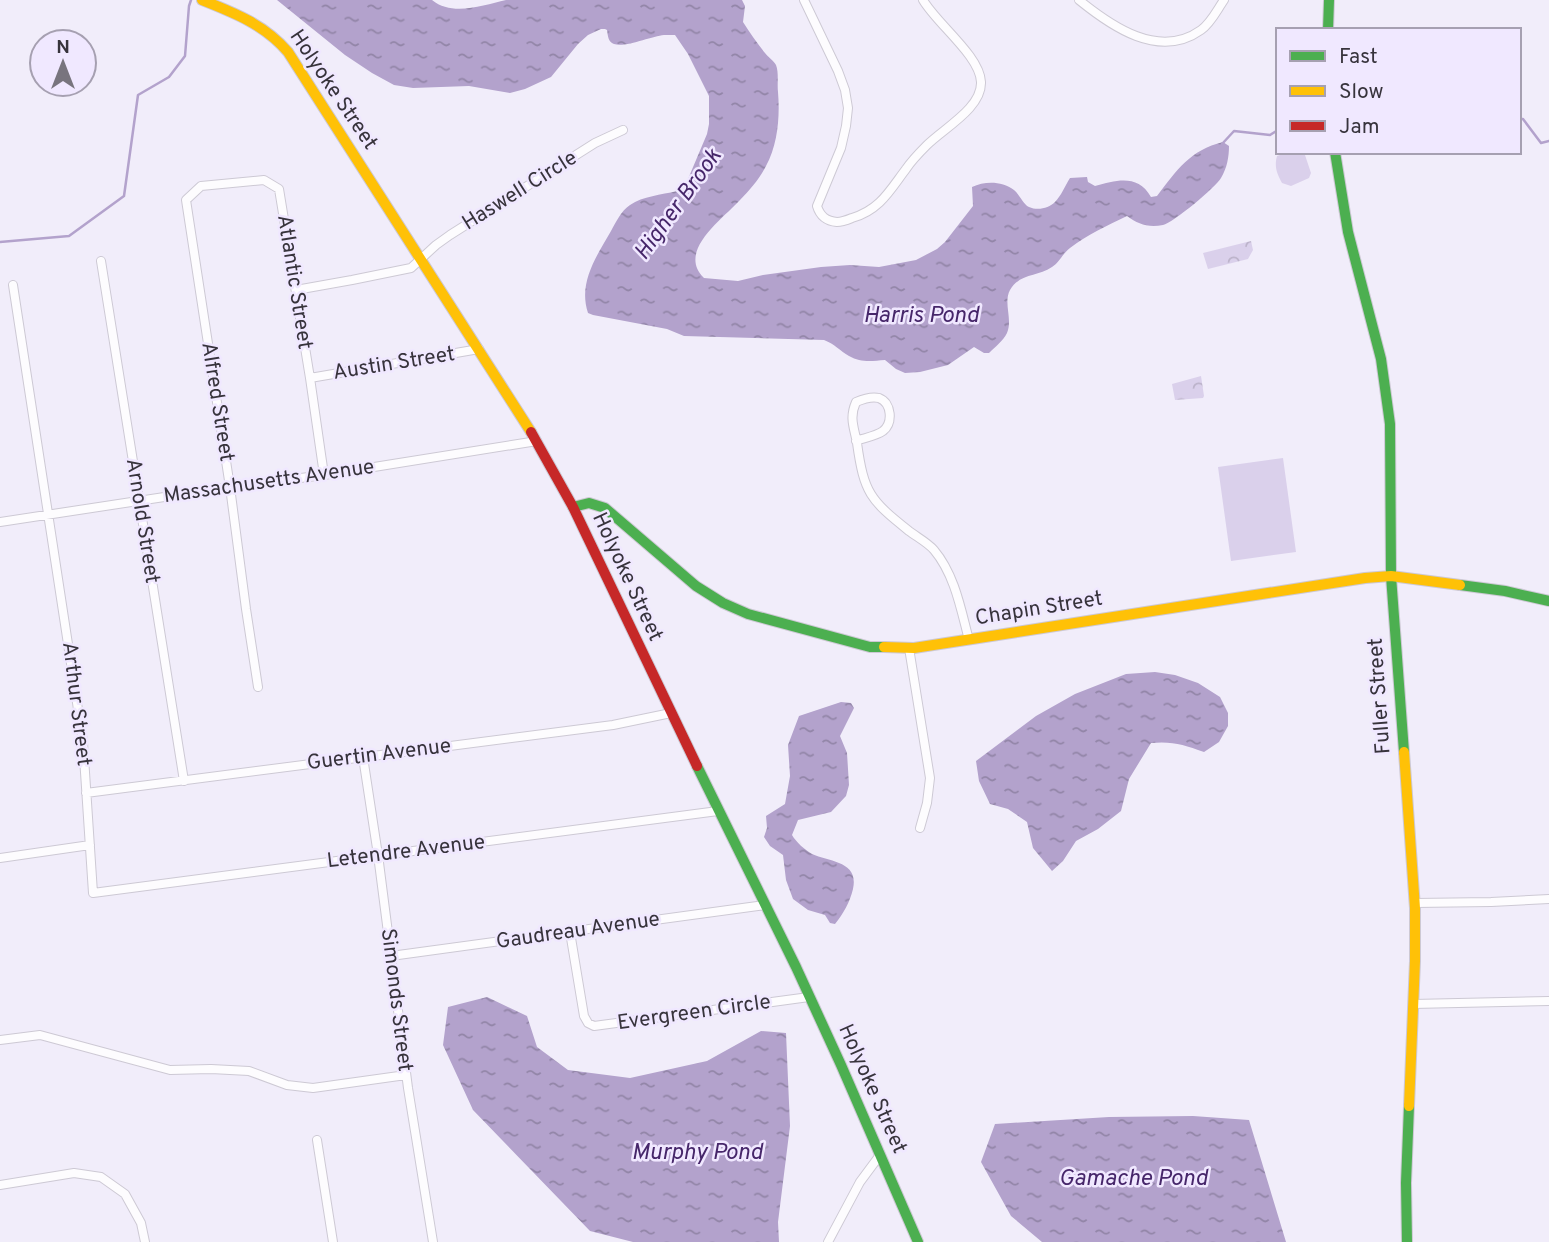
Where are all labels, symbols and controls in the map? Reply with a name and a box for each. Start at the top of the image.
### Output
street label: Holyoke Street [283,25,383,155]
north arrow [28,28,98,98]
legend [1276,28,1521,154]
text: N [56,36,70,60]
text: Fast [1339,44,1378,71]
text: Slow [1339,79,1384,106]
text: Jam [1339,114,1380,141]
water label: Higher Brook [629,143,729,266]
street label: Haswell Circle [457,145,583,237]
street label: Atlantic Street [270,213,318,351]
water label: Harris Pond [863,302,980,331]
street label: Alfred Street [194,340,240,464]
street label: Austin Street [331,341,457,387]
street label: Massachusetts Avenue [162,454,376,510]
street label: Arnold Street [119,457,165,585]
street label: Holyoke Street [585,508,669,646]
street label: Chapin Street [973,586,1105,632]
street label: Fuller Street [1362,637,1398,755]
street label: Arthur Street [55,640,97,768]
street label: Guertin Avenue [305,733,453,777]
street label: Letendre Avenue [325,829,487,875]
street label: Gaudreau Avenue [494,906,662,956]
street label: Simonds Street [374,927,418,1073]
street label: Evergreen Circle [616,989,772,1037]
street label: Holyoke Street [831,1020,913,1158]
water label: Murphy Pond [632,1139,764,1168]
water label: Gamache Pond [1059,1165,1209,1194]

